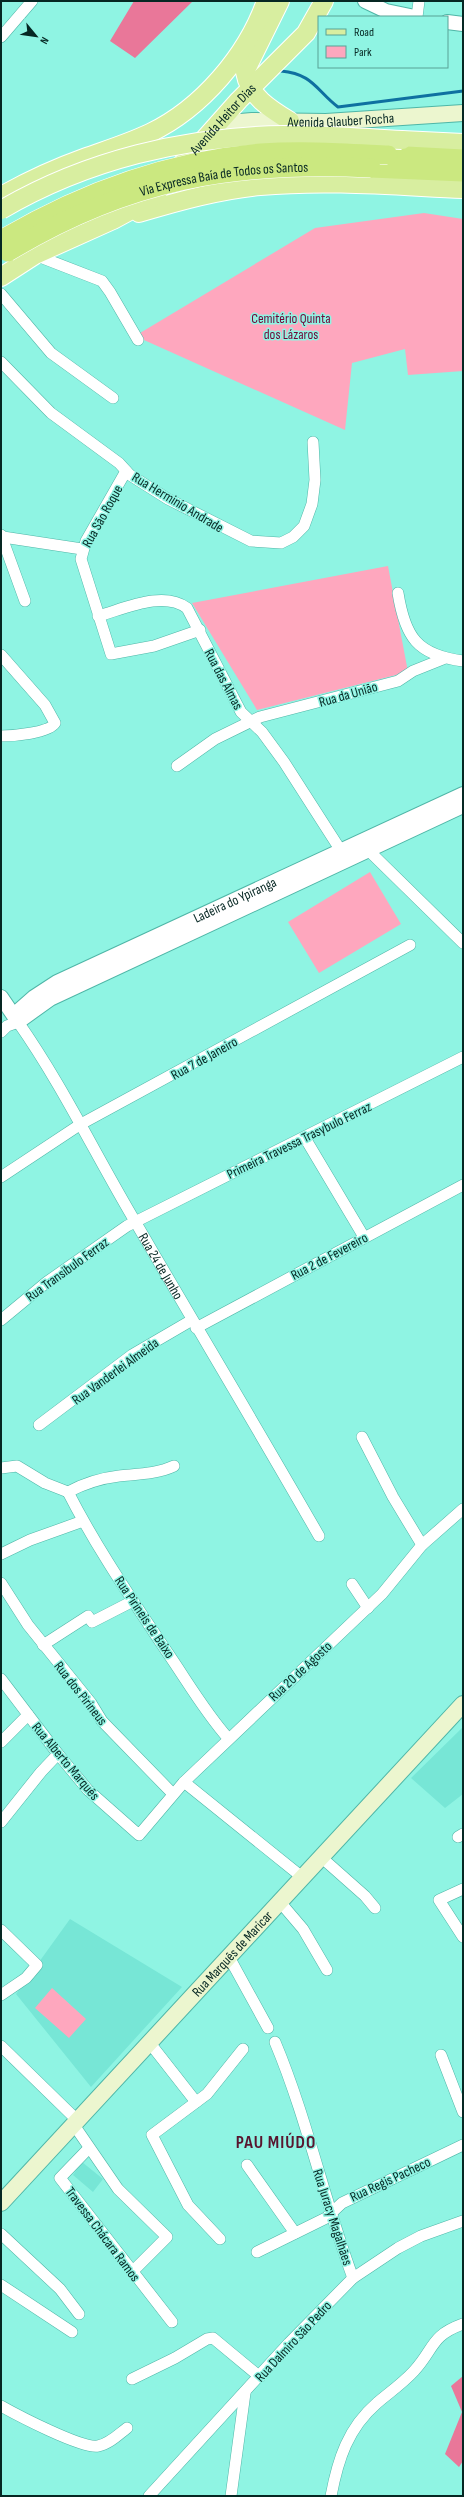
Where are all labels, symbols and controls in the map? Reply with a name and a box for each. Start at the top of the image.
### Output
north arrow [16,16,56,56]
legend [318,16,448,68]
text: Road [354,25,374,40]
text: N [37,35,51,46]
text: Park [354,45,372,60]
street label: Avenida Heitor Dias [186,80,260,159]
street label: Avenida Glauber Rocha [286,110,395,131]
street label: Via Expressa Baía de Todos os Santos [138,159,308,200]
park label: Cemitério Quinta dos Lázaros [251,310,331,343]
street label: Rua Herminio Andrade [129,468,227,536]
street label: Rua São Roque [78,482,127,550]
street label: Rua das Almas [200,646,247,713]
street label: Rua da União [317,678,380,711]
street label: Ladeira do Ypiranga [191,874,279,927]
street label: Rua 7 de Janeiro [168,1033,241,1084]
street label: Primeira Travessa Trasybulo Ferraz [224,1098,374,1183]
street label: Rua 2 de Fevereiro [288,1229,371,1284]
street label: Rua 24 de Junho [135,1230,187,1303]
street label: Rua Transibulo Ferraz [22,1234,112,1305]
street label: Rua Vanderlei Almeida [69,1334,162,1409]
street label: Rua Pirineis de Baixo [111,1573,178,1662]
street label: Rua 20 de Agosto [265,1638,336,1705]
street label: Rua dos Pirineus [50,1658,111,1729]
street label: Rua Alberto Marquês [28,1719,103,1804]
street label: Rua Marquês de Maricar [188,1907,276,2000]
district label: PAU MIÚDO [236,2132,316,2153]
street label: Rua Regis Pacheco [347,2153,433,2206]
street label: Rua Juracy Magalhães [309,2167,356,2267]
street label: Travessa Chácara Ramos [62,2184,144,2285]
street label: Rua Dalmiro São Pedro [251,2297,335,2385]

